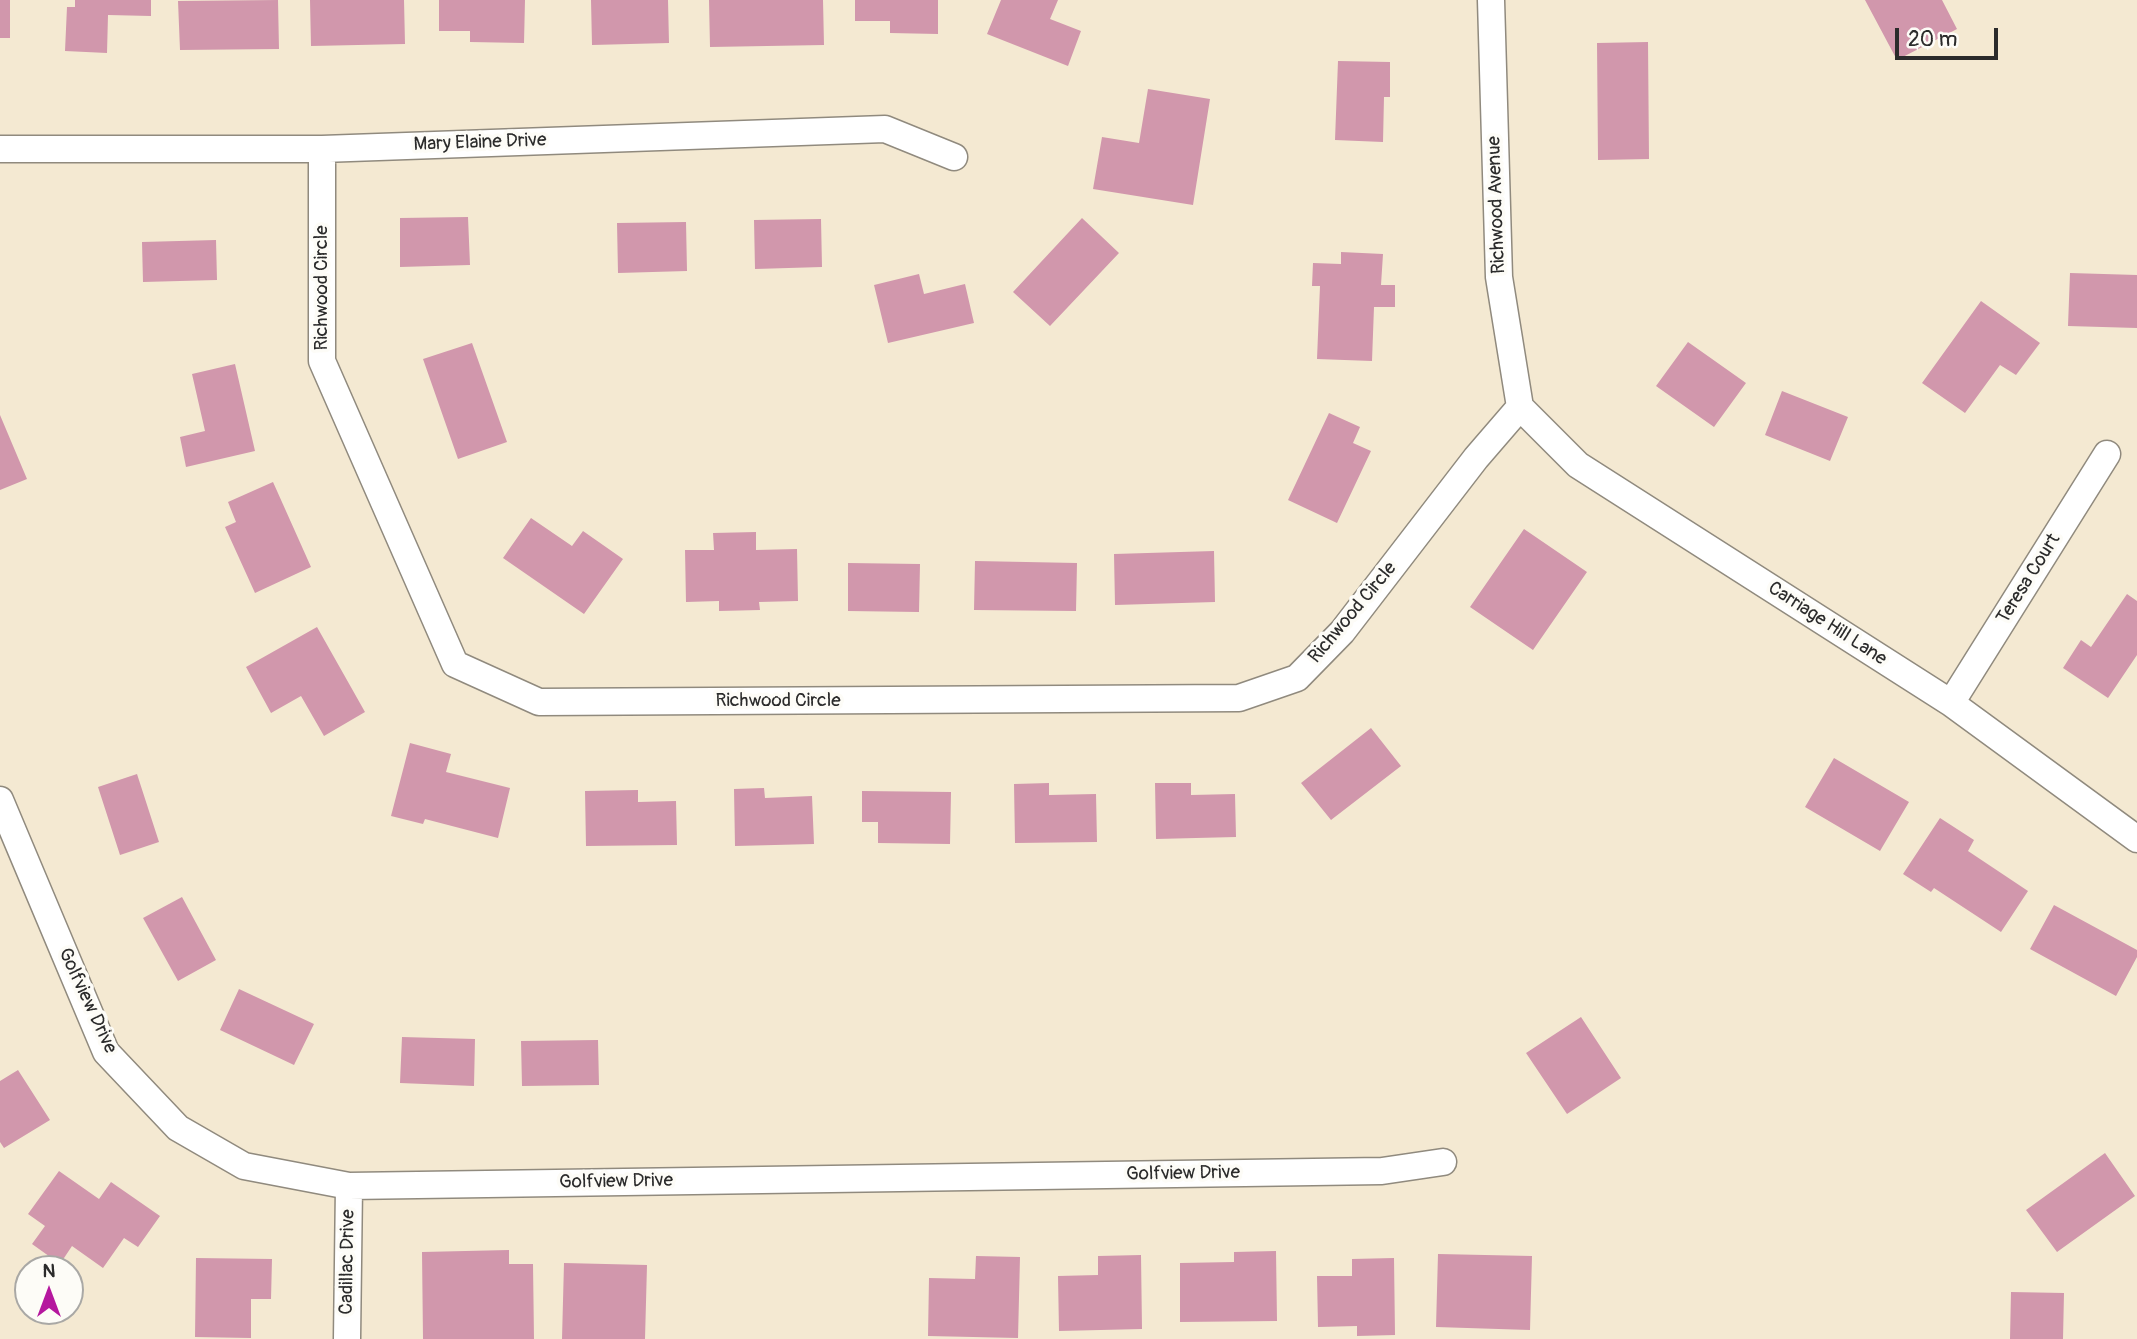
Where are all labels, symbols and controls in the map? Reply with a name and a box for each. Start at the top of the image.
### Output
scale bar [1899,14,2002,58]
text: 20 m [1908,26,1957,53]
street label: Mary Elaine Drive [413,129,547,157]
street label: Richwood Avenue [1483,136,1511,274]
street label: Richwood Circle [311,225,333,351]
street label: Teresa Court [1992,530,2066,628]
street label: Richwood Circle [1304,558,1402,668]
street label: Carriage Hill Lane [1763,577,1891,671]
street label: Richwood Circle [715,690,841,712]
street label: Golfview Drive [53,945,121,1057]
street label: Golfview Drive [1126,1162,1240,1186]
street label: Golfview Drive [559,1170,673,1194]
street label: Cadillac Drive [336,1209,360,1315]
north arrow [14,1255,84,1325]
text: N [43,1259,55,1283]

